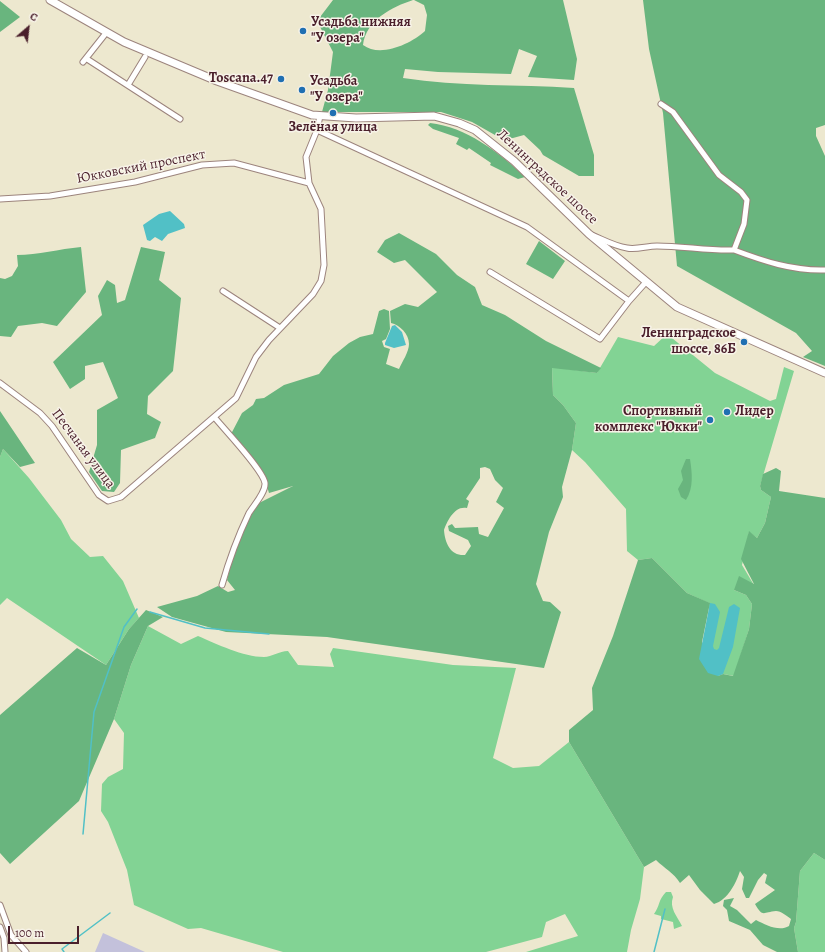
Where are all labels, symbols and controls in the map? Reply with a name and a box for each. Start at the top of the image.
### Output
north arrow [8,8,48,48]
text: С [27,9,40,25]
place label: Усадьба нижняя "У озера" [311,15,411,48]
marker: Усадьба нижняя "У озера" [298,26,308,36]
place label: Toscana.47 [209,71,273,87]
marker: Toscana.47 [276,74,286,84]
place label: Усадьба "У озера" [310,74,363,106]
marker: Усадьба "У озера" [297,85,307,95]
marker: Зелёная улица [328,108,338,118]
place label: Зелёная улица [289,120,377,136]
street label: Ленинградское шоссе [493,126,601,228]
street label: Юкковский проспект [75,146,207,188]
place label: Ленинградское шоссе, 86Б [641,326,736,358]
marker: Ленинградское шоссе, 86Б [739,337,749,347]
place label: Спортивный комплекс "Юкки" [595,404,702,436]
place label: Лидер [735,404,774,420]
street label: Песчаная улица [48,406,118,492]
marker: Лидер [722,407,732,417]
marker: Спортивный комплекс "Юкки" [705,415,715,425]
scale bar [10,918,81,944]
text: 100 m [15,925,44,941]

